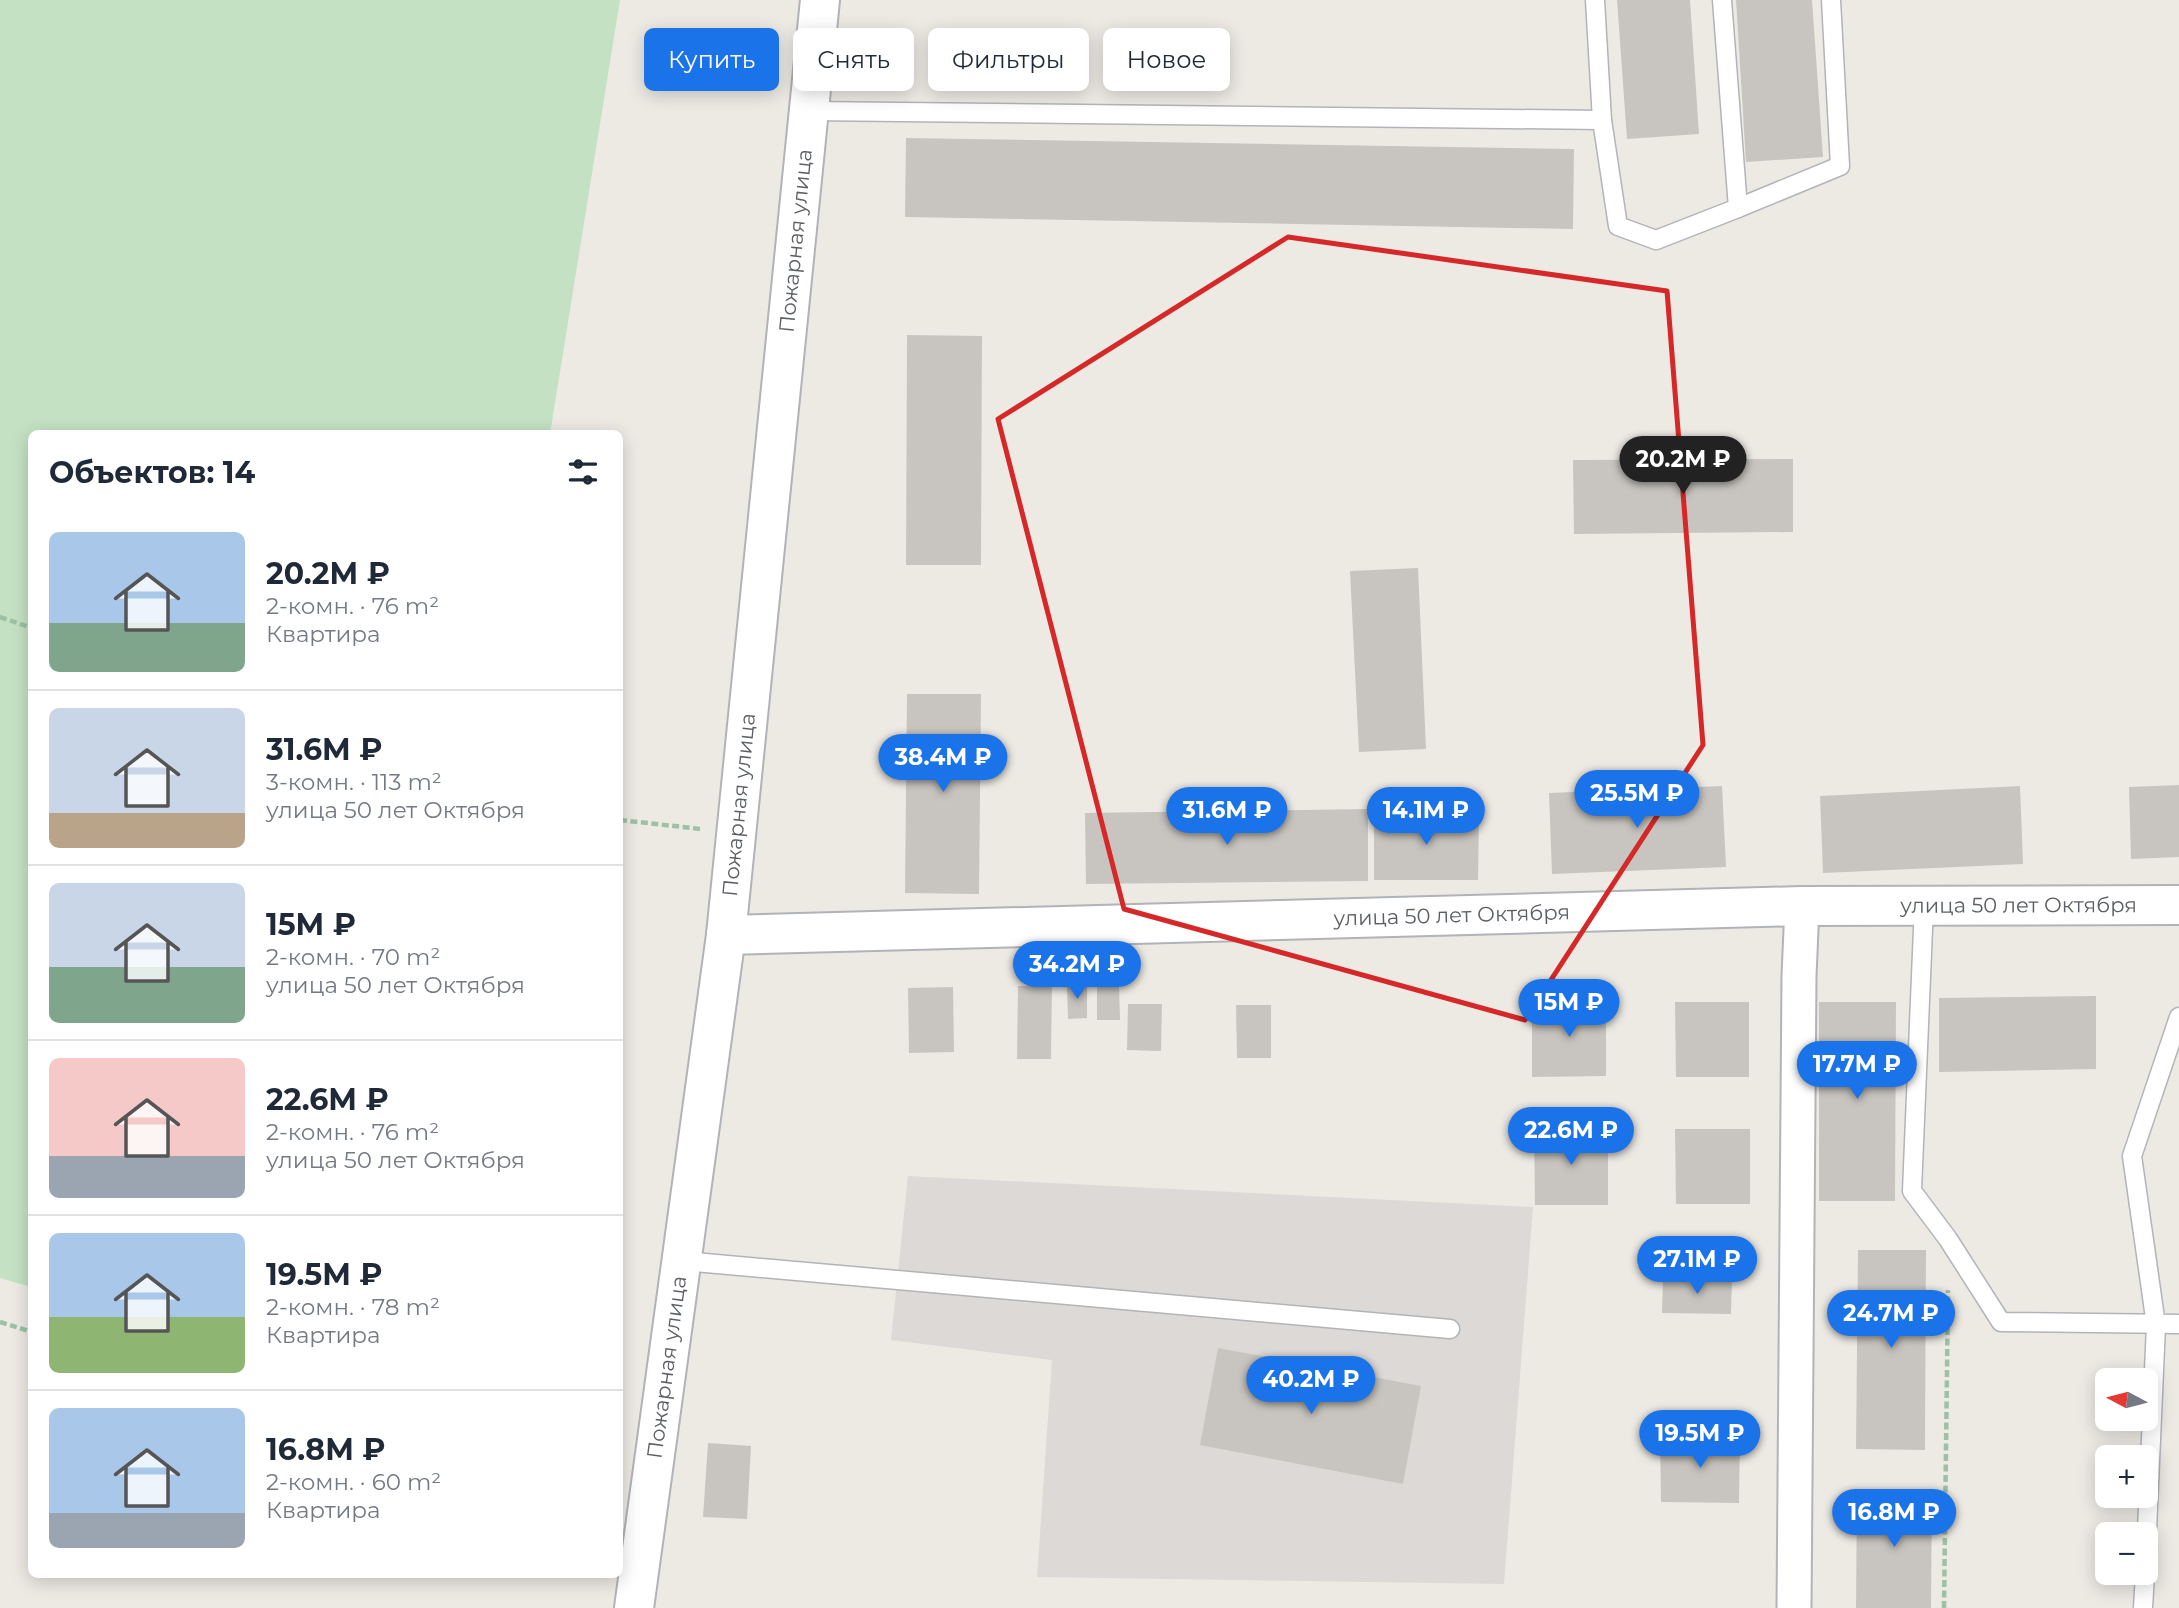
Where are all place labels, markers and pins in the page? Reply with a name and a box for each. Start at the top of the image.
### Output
pin: 20.2M ₽ [1618,436,1748,496]
pin: 38.4M ₽ [878,734,1008,794]
pin: 25.5M ₽ [1572,770,1702,830]
pin: 31.6M ₽ [1162,788,1292,847]
pin: 14.1M ₽ [1361,788,1491,847]
pin: 34.2M ₽ [1012,942,1142,1001]
pin: 15M ₽ [1520,979,1618,1039]
pin: 17.7M ₽ [1792,1042,1922,1101]
pin: 22.6M ₽ [1506,1108,1636,1167]
pin: 27.1M ₽ [1632,1236,1762,1296]
pin: 24.7M ₽ [1826,1290,1956,1350]
pin: 40.2M ₽ [1246,1356,1376,1416]
pin: 19.5M ₽ [1635,1410,1765,1470]
pin: 16.8M ₽ [1829,1490,1959,1549]

